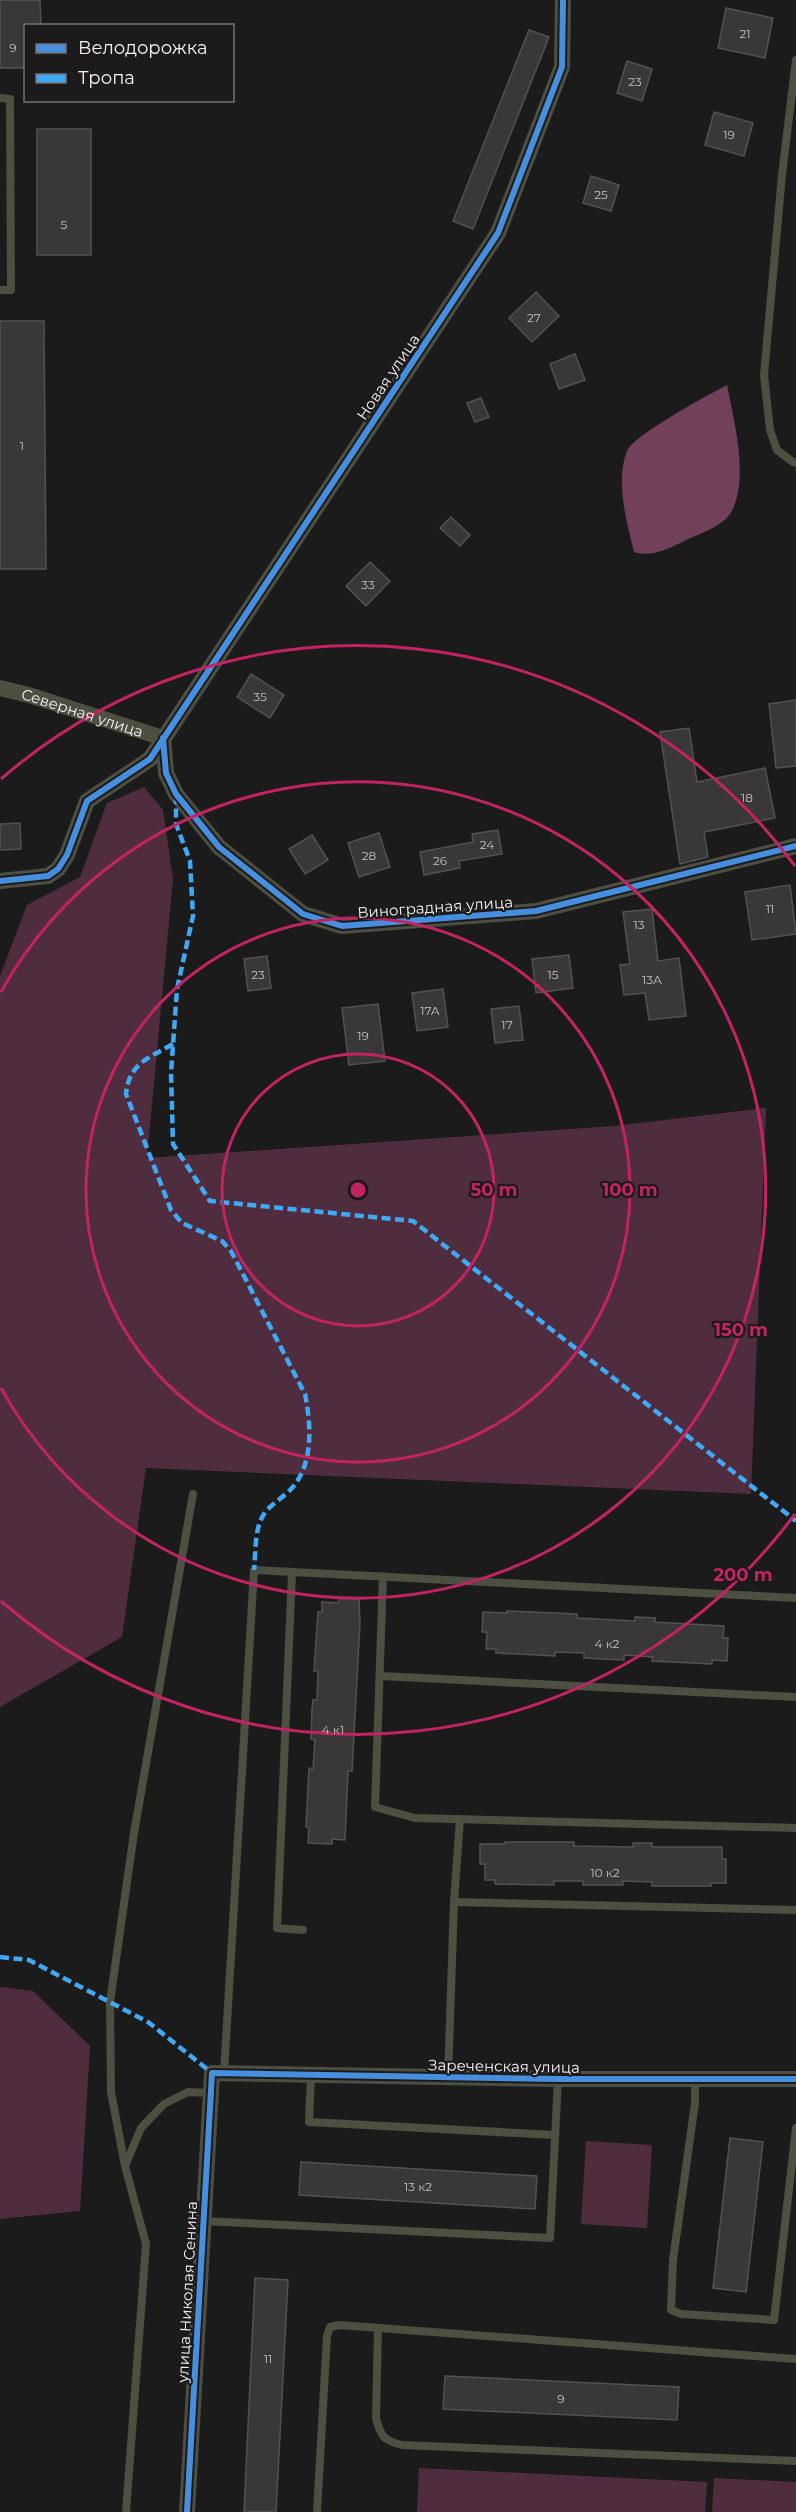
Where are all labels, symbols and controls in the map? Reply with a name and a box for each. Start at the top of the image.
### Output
legend [24,24,234,102]
house number: 21 [739,26,751,41]
text: Велодорожка [78,37,207,59]
house number: 9 [9,40,17,55]
text: Тропа [78,67,135,89]
house number: 23 [628,74,642,89]
house number: 19 [723,127,735,142]
house number: 25 [594,187,608,202]
house number: 5 [61,217,68,232]
house number: 27 [527,310,541,325]
street label: Новая улица [352,330,424,424]
house number: 1 [20,438,24,453]
house number: 33 [361,577,375,592]
street label: Северная улица [20,684,146,741]
house number: 35 [253,689,267,704]
house number: 18 [741,790,753,805]
house number: 24 [480,837,494,852]
house number: 28 [362,848,377,863]
house number: 26 [433,853,447,868]
street label: Виноградная улица [357,892,513,922]
house number: 11 [766,901,774,916]
house number: 13 [633,917,645,932]
house number: 23 [251,967,265,982]
house number: 15 [547,967,559,982]
house number: 13А [642,972,662,987]
house number: 17А [420,1003,440,1018]
house number: 17 [501,1017,513,1032]
house number: 19 [357,1028,369,1043]
text: 50 m [471,1179,517,1201]
text: 100 m [602,1179,658,1201]
centre of rings [348,1180,368,1200]
text: 150 m [714,1319,768,1341]
text: 200 m [713,1564,773,1586]
house number: 4 к2 [595,1636,620,1651]
house number: 4 к1 [322,1722,344,1737]
house number: 10 к2 [590,1865,620,1880]
street label: Зареченская улица [428,2055,580,2077]
house number: 13 к2 [404,2179,432,2194]
street label: улица Николая Сенина [173,2201,201,2384]
house number: 11 [264,2351,272,2366]
house number: 9 [557,2391,565,2406]

